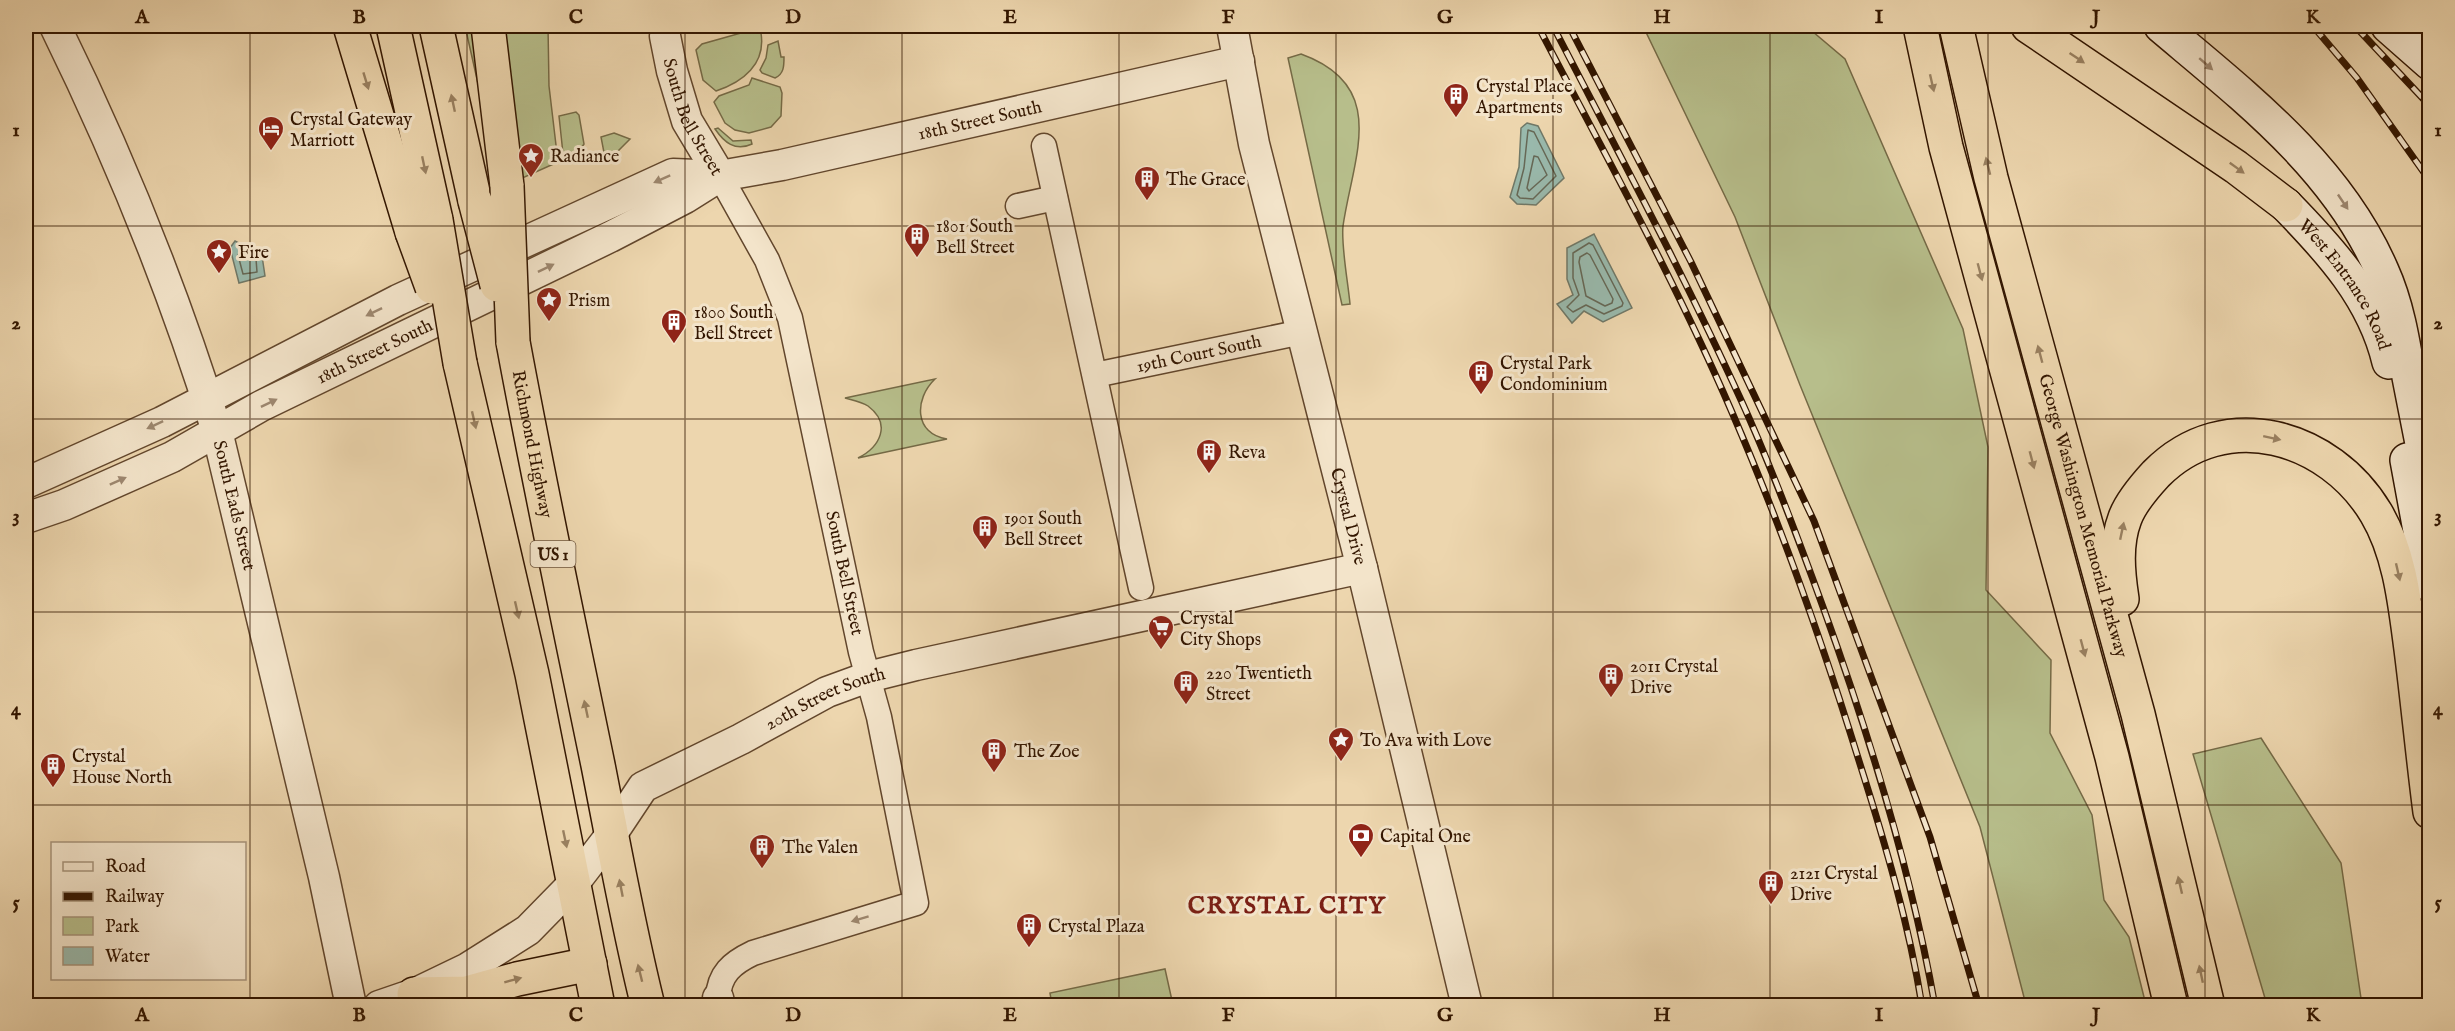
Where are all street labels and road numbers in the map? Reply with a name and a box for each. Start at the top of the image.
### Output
street label: South Bell Street [657,56,727,180]
street label: 18th Street South [916,96,1045,147]
street label: West Entrance Road [2293,215,2395,353]
street label: 18th Street South [313,314,437,390]
street label: 19th Court South [1135,331,1264,379]
street label: Richmond Highway [506,369,557,520]
street label: George Washington Memorial Parkway [2032,372,2132,661]
street label: South Eads Street [207,438,260,573]
street label: Crystal Drive [1324,465,1371,567]
street label: South Bell Street [819,509,868,638]
road number: US 1 [530,541,576,567]
street label: 20th Street South [762,663,888,736]

